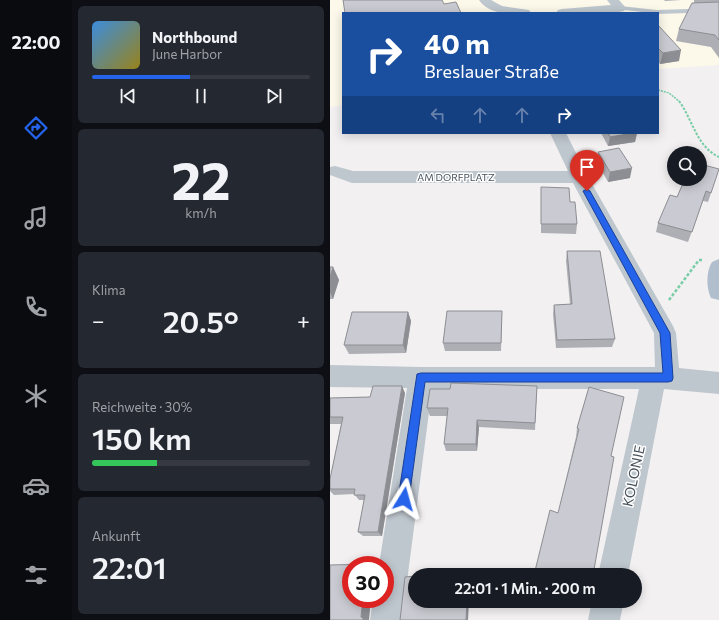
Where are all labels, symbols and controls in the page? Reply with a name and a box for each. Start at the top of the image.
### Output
text: 40 m [424,26,490,60]
text: Northbound [152,28,237,46]
icon: right [358,28,410,80]
text: 22:00 [11,31,61,53]
text: June Harbor [152,46,222,62]
text: Breslauer Straße [424,60,559,82]
icon: previous [117,85,139,107]
icon: pause [190,85,212,107]
icon: next [263,85,285,107]
icon: left [427,104,449,126]
icon: ahead [469,104,491,126]
icon: ahead [511,104,533,126]
icon: right [553,104,575,126]
icon: directions [22,114,50,142]
map controls [667,146,707,186]
button: search [667,146,707,186]
text: 22 [171,147,231,211]
pin [570,150,604,191]
icon: arrive [576,156,598,178]
street label: AM DORFPLATZ [417,171,495,183]
icon: music [22,204,50,232]
text: km/h [185,205,217,221]
text: Klima [92,282,126,298]
icon: phone [22,293,50,321]
text: 20.5° [163,302,239,339]
text: − [92,307,105,334]
text: + [297,307,310,334]
icon: climate [22,382,50,410]
text: Reichweite · 30% [92,399,192,415]
text: 150 km [92,419,191,456]
street label: KOLONIE [618,444,648,508]
icon: car [22,472,50,500]
position arrow [383,478,425,520]
text: Ankunft [92,528,141,544]
text: 22:01 [92,548,167,585]
speed limit sign: 30 [342,556,394,608]
icon: filters [22,561,50,589]
text: 22:01 · 1 Min. · 200 m [454,579,596,597]

